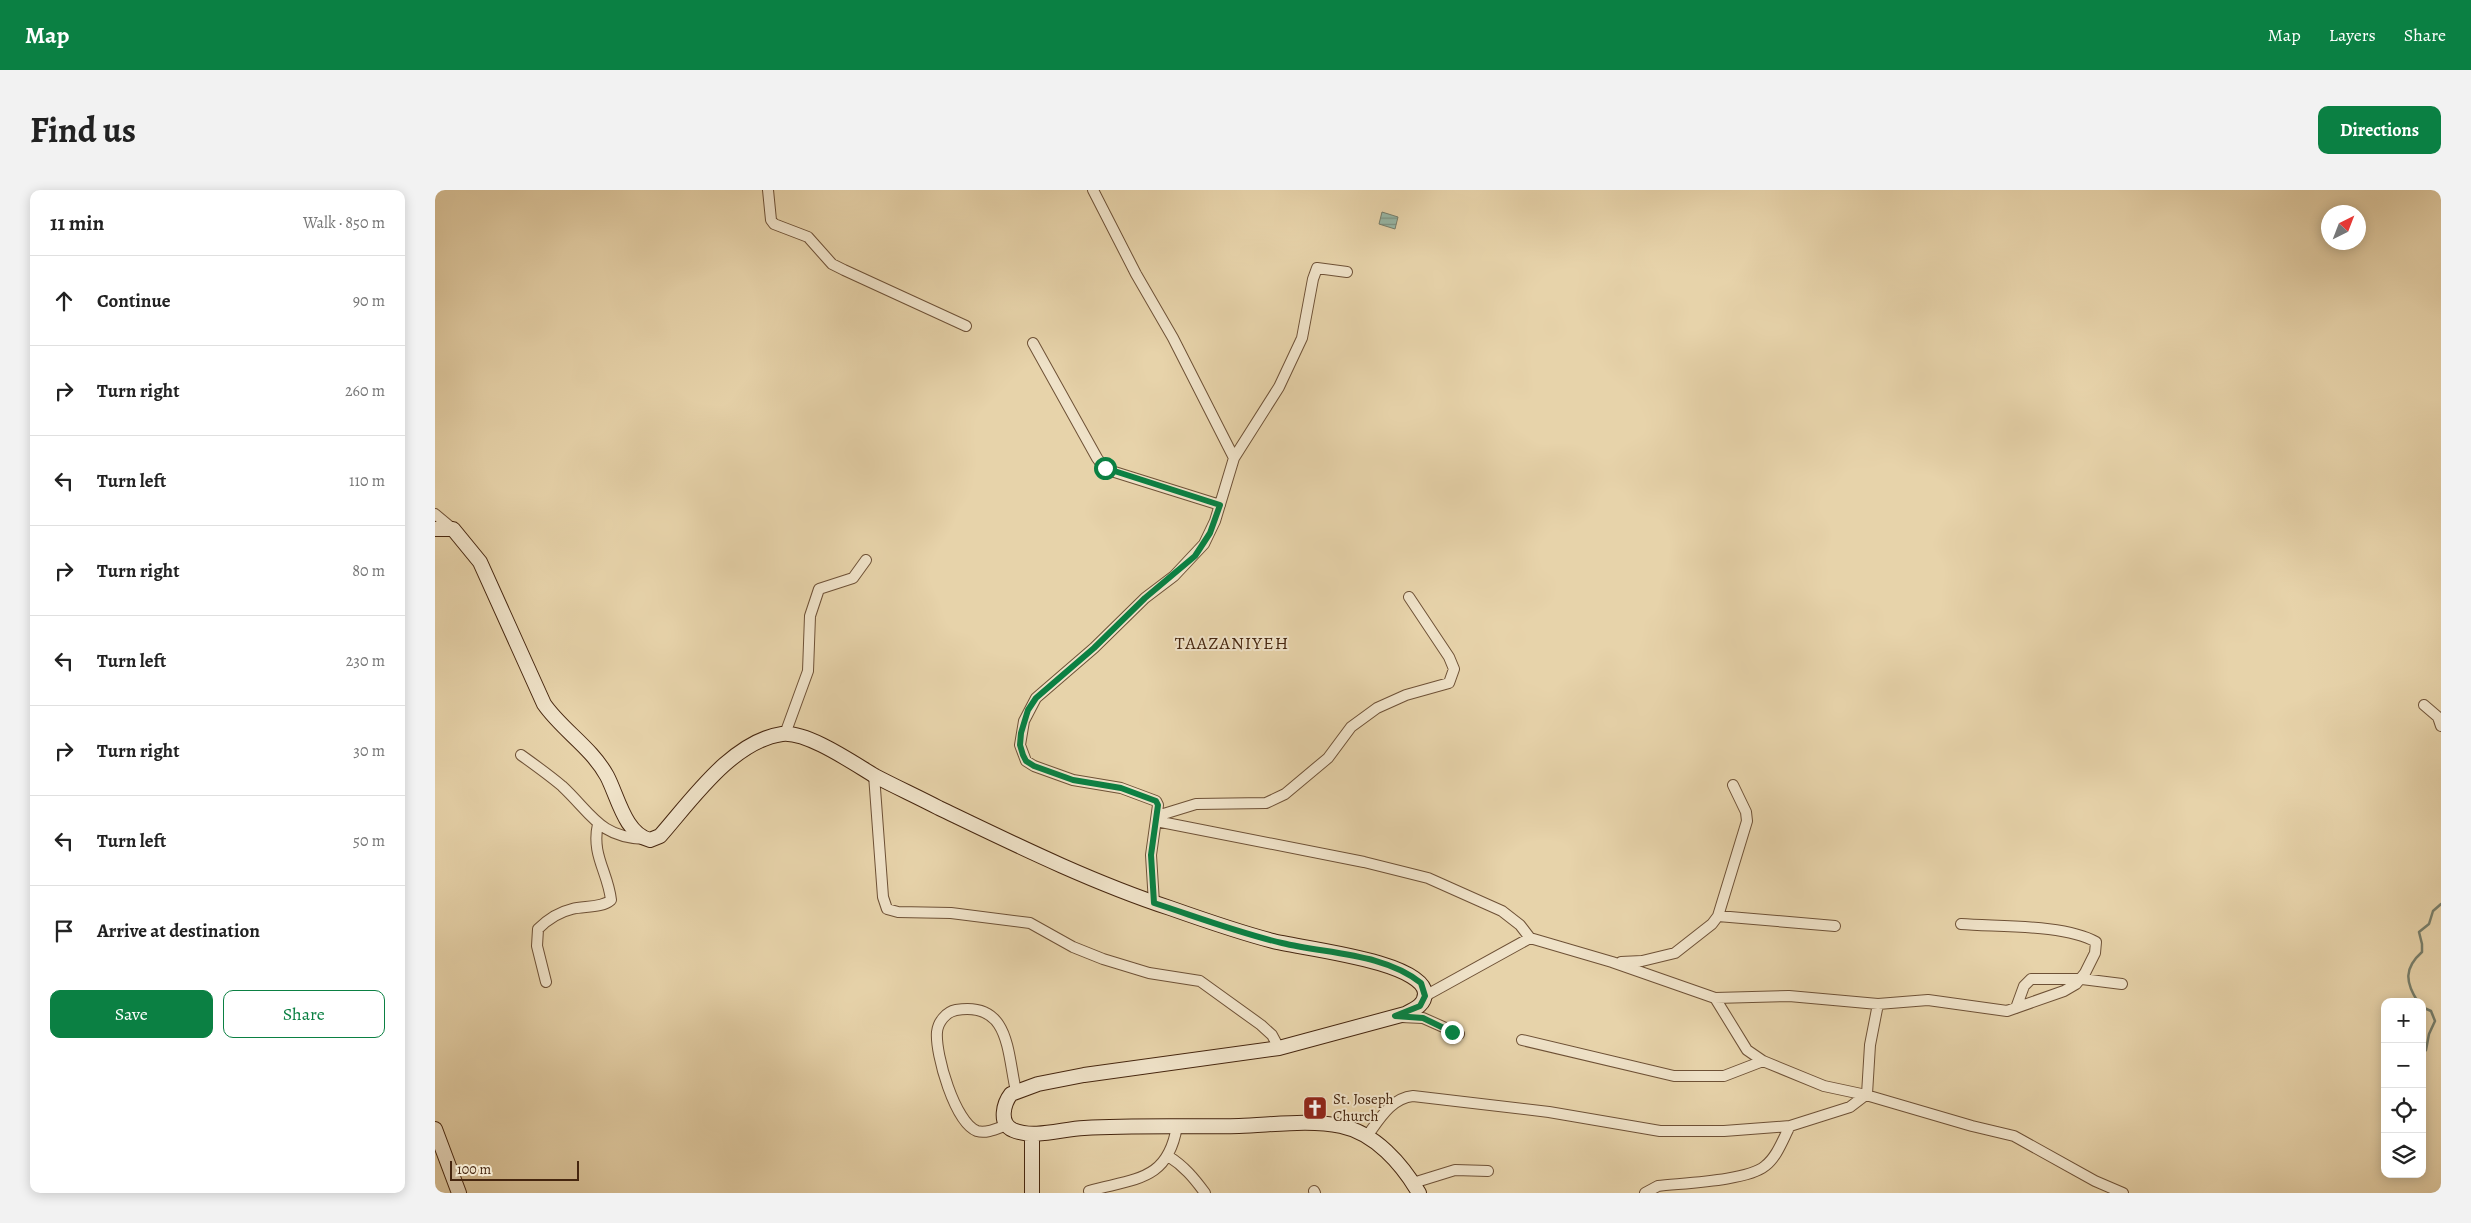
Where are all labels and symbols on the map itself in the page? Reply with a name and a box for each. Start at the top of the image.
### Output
north arrow [2321,205,2366,250]
route start [1094,457,1117,480]
district label: TAAZANIYEH [1175,631,1289,655]
route end [1441,1021,1464,1044]
place label: St. Joseph Church [1333,1089,1394,1126]
church icon: St. Joseph Church [1302,1095,1328,1121]
scale bar [450,1158,579,1181]

